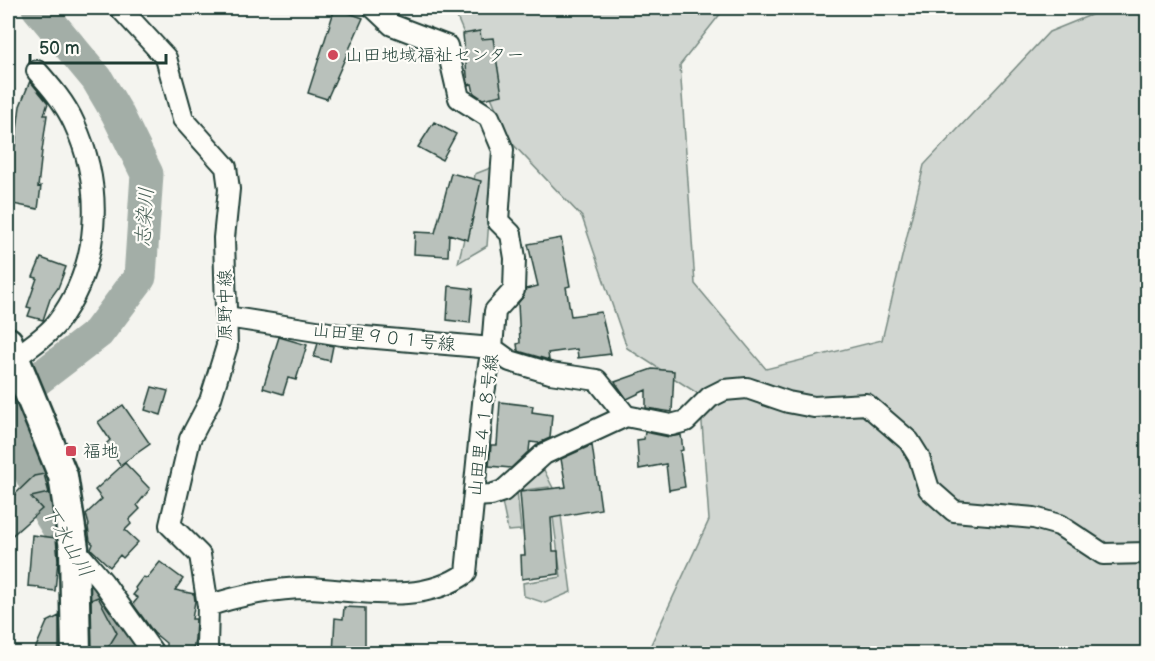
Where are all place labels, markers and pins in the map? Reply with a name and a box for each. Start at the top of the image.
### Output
place label: 山田地域福祉センター [345,45,524,66]
marker: 山田地域福祉センター [326,48,340,62]
place label: 福地 [83,441,119,462]
marker: 福地 [64,444,78,458]

